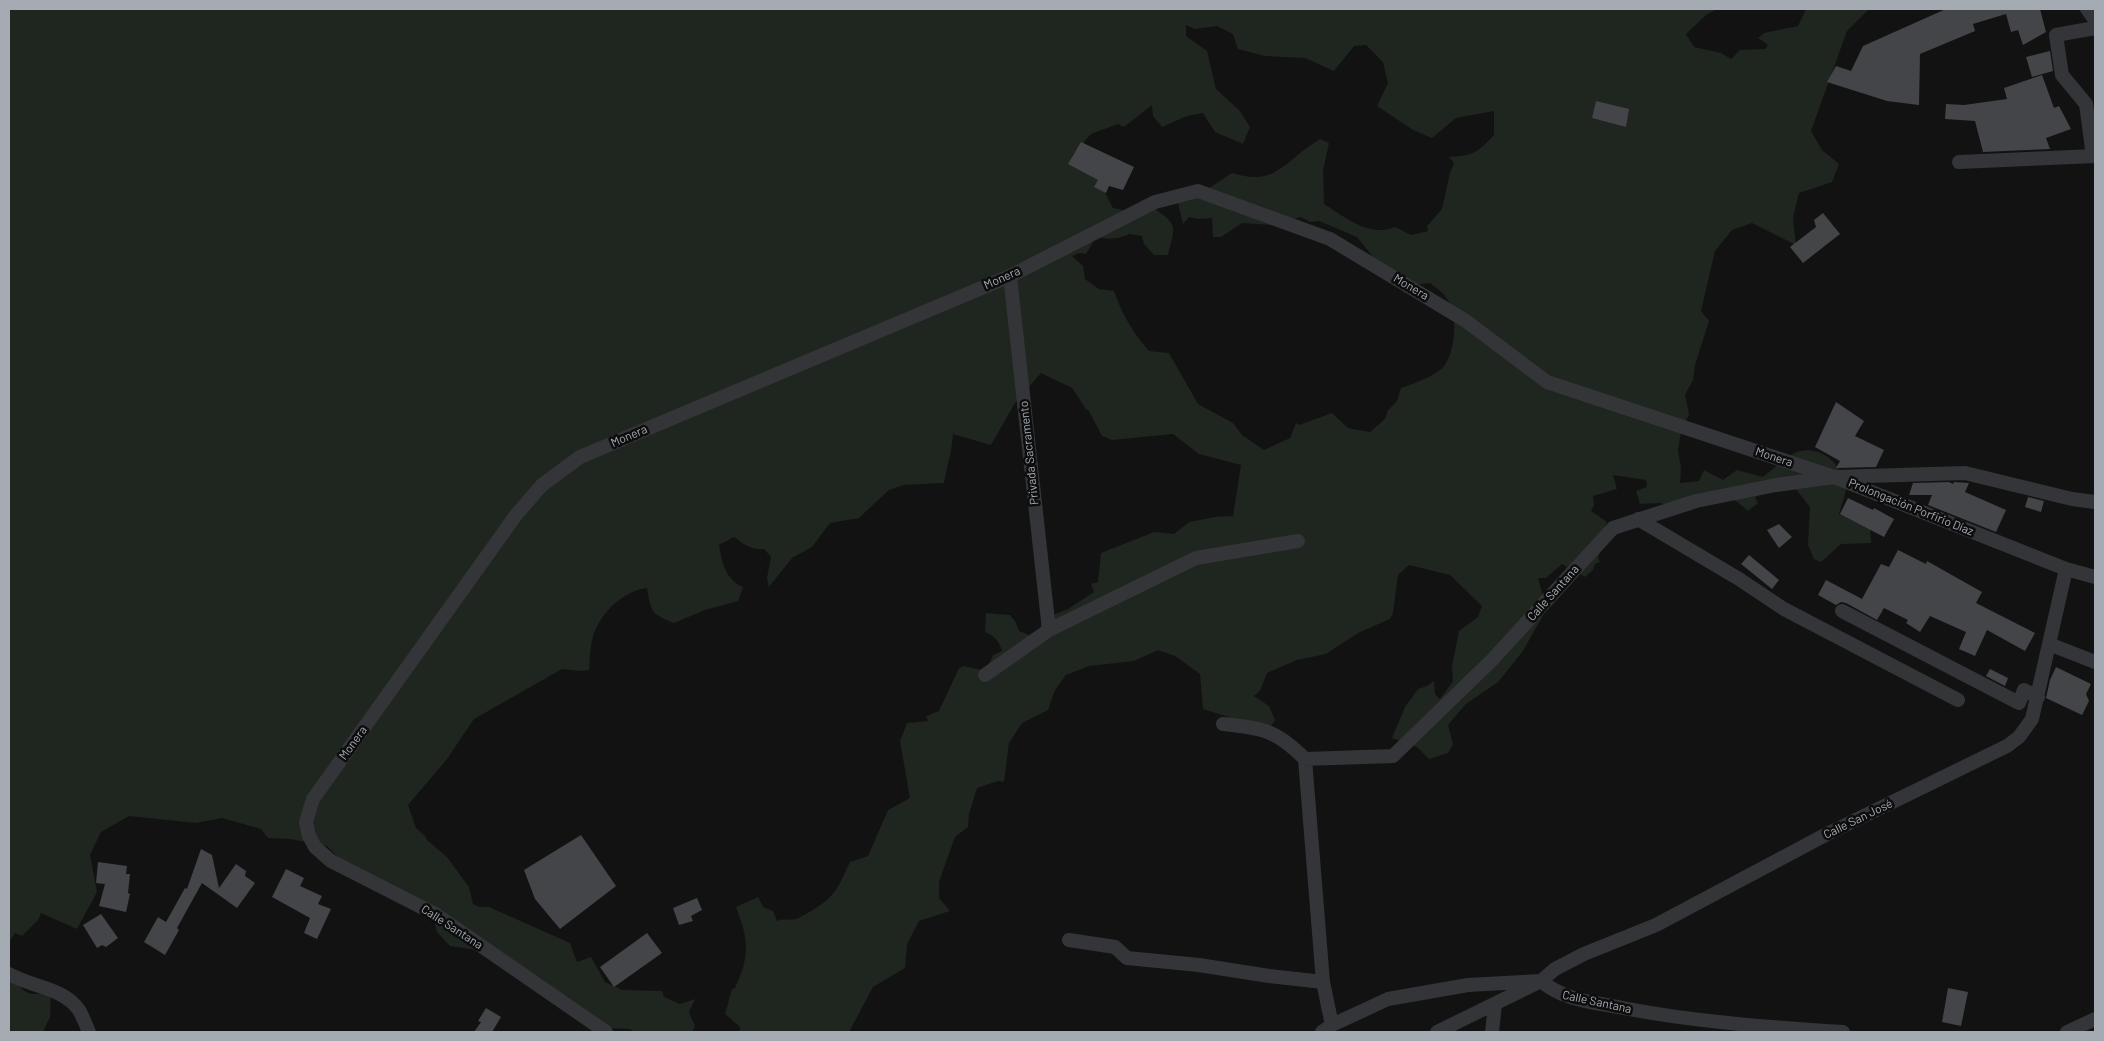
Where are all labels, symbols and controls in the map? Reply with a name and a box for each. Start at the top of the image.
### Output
street label: Monera [982,264,1022,292]
street label: Monera [1391,271,1431,303]
street label: Privada Sacramento [1016,400,1042,506]
street label: Monera [609,422,649,450]
street label: Monera [1754,444,1794,470]
street label: Prolongación Porfirio Díaz [1846,475,1976,539]
street label: Calle Santana [1524,562,1582,624]
street label: Monera [336,723,370,763]
street label: Calle San José [1821,796,1895,842]
street label: Calle Santana [419,902,485,952]
street label: Calle Santana [1561,988,1633,1016]

